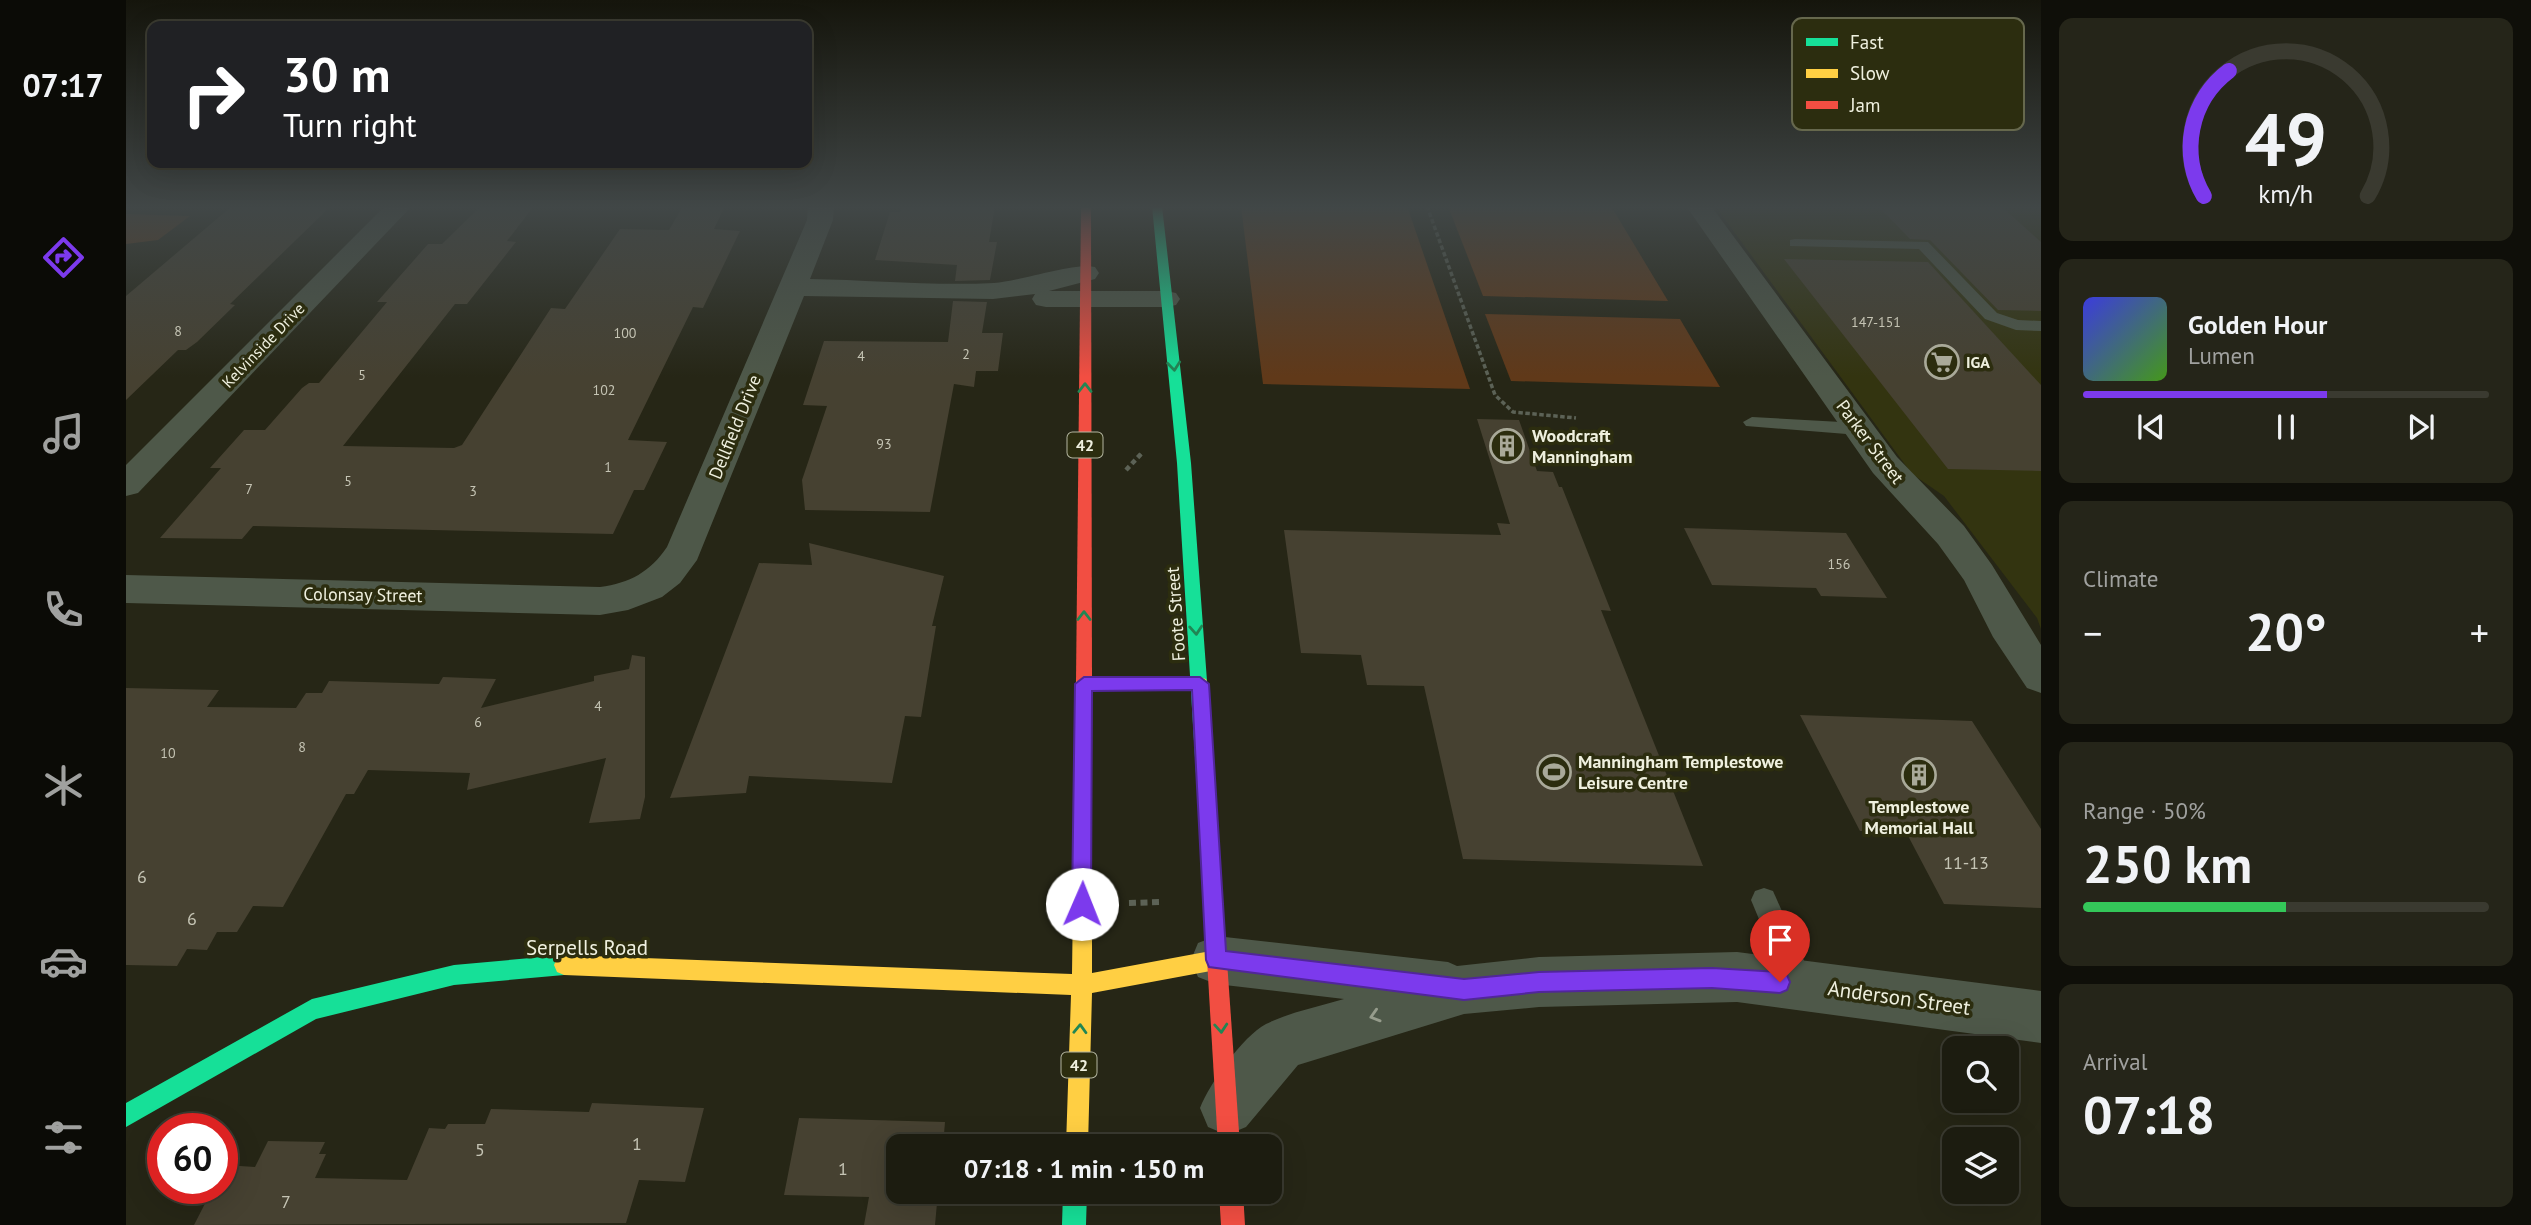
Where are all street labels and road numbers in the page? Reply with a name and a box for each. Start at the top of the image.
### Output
street label: Kelvinside Drive [217,298,309,392]
street label: Dellfield Drive [703,371,766,482]
street label: Parker Street [1831,395,1909,488]
road number: 42 [1068,432,1102,458]
street label: Foote Street [1161,566,1190,662]
street label: Colonsay Street [303,582,423,607]
street label: Serpells Road [526,934,648,961]
street label: Anderson Street [1826,974,1972,1021]
road number: 42 [1062,1052,1096,1078]

